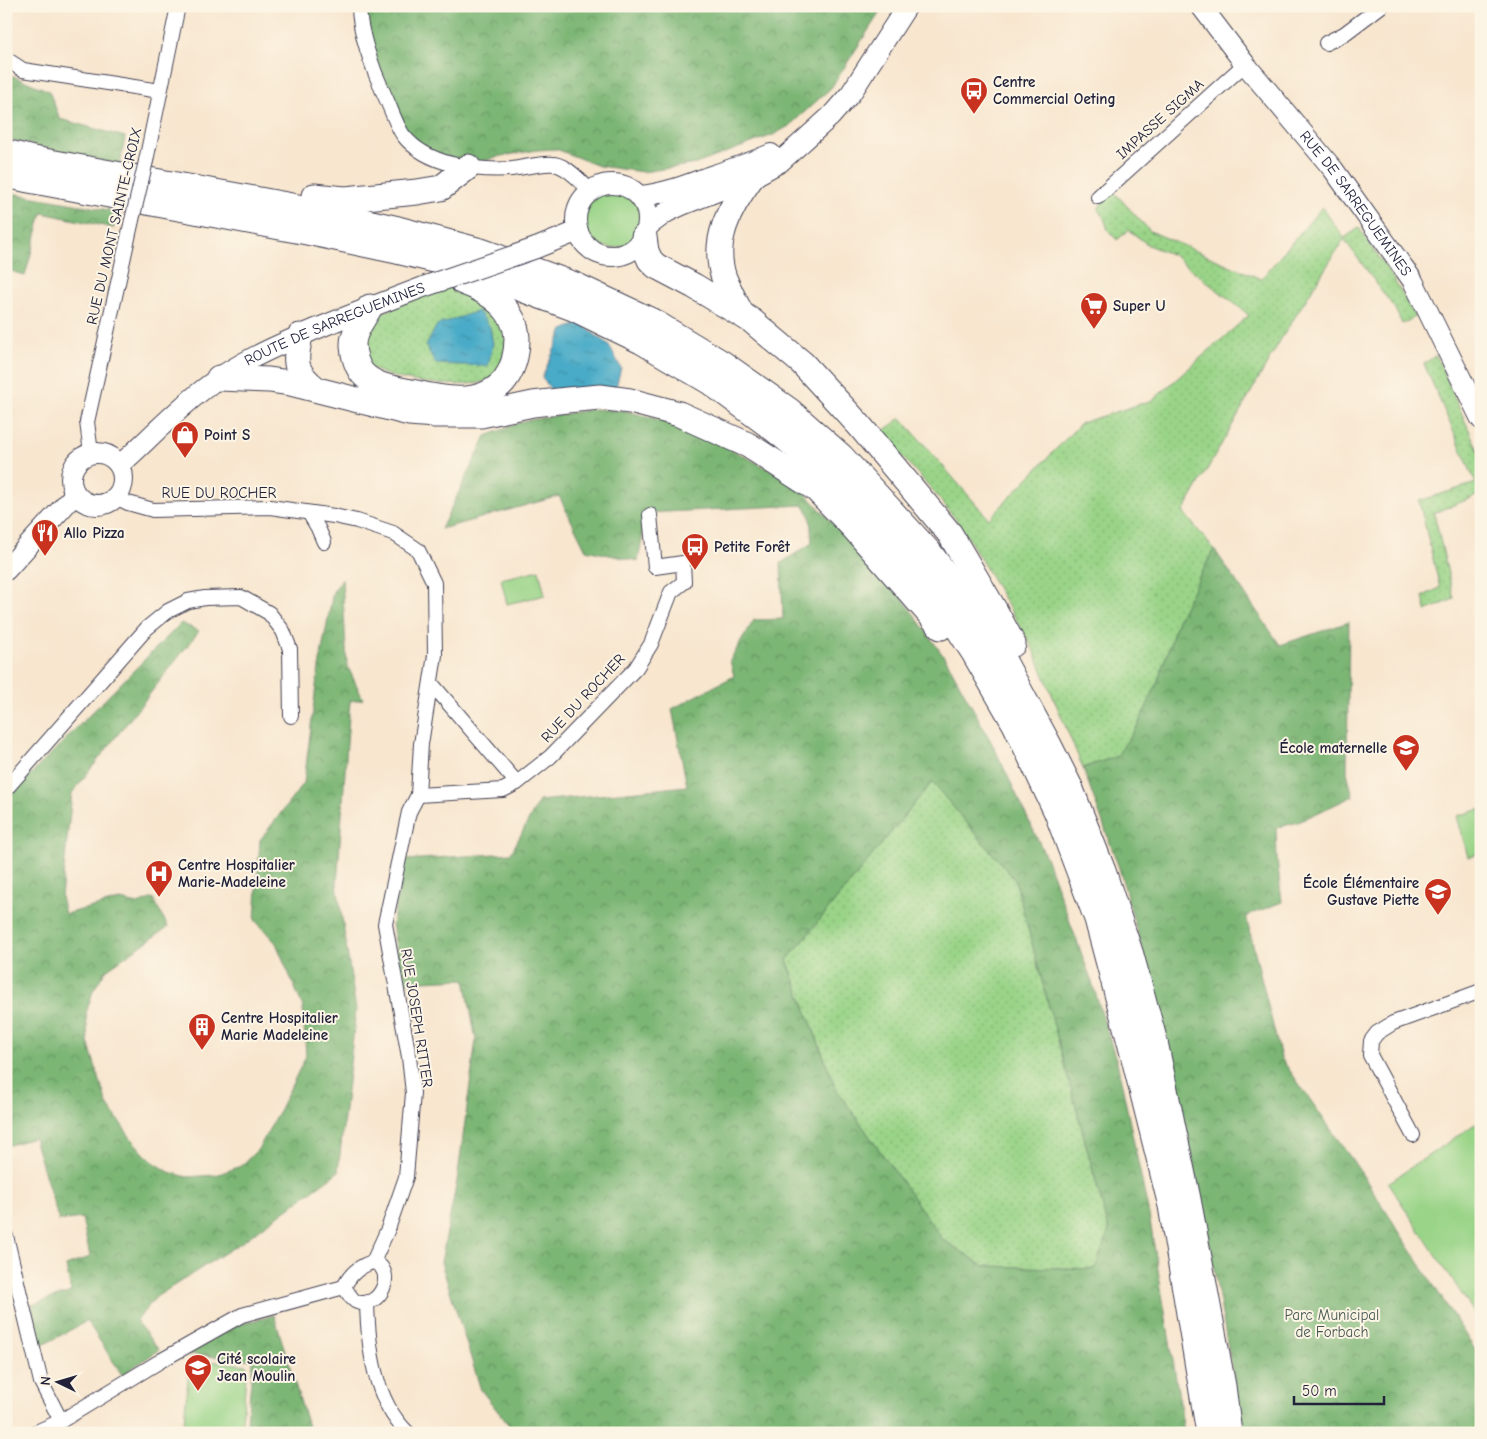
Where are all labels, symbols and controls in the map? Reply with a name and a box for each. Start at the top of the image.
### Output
place label: Centre Commercial Oeting [993,73,1116,108]
street label: IMPASSE SIGMA [1113,75,1208,163]
bus stop icon: Centre Commercial Oeting [959,76,989,115]
street label: RUE DU MONT SAINTE-CROIX [83,126,145,326]
street label: RUE DE SARREGUEMINES [1296,127,1416,280]
street label: ROUTE DE SARREGUEMINES [241,278,427,370]
supermarket icon: Super U [1079,291,1109,330]
place label: Super U [1113,297,1166,315]
shop icon: Point S [170,420,200,459]
place label: Point S [204,426,250,444]
street label: RUE DU ROCHER [162,484,276,502]
restaurant icon: Allo Pizza [30,518,60,557]
place label: Allo Pizza [64,524,125,542]
bus stop icon: Petite Forêt [680,532,710,571]
place label: Petite Forêt [714,538,791,556]
street label: RUE DU ROCHER [537,650,629,746]
school or university icon: École maternelle [1391,733,1421,772]
place label: École maternelle [1280,738,1387,757]
place label: Centre Hospitalier Marie-Madeleine [178,856,295,891]
hospital icon: Centre Hospitalier Marie-Madeleine [144,859,174,898]
place label: École Élémentaire Gustave Piette [1303,873,1419,909]
school or university icon: École Élémentaire Gustave Piette [1423,877,1453,916]
street label: RUE JOSEPH RITTER [397,947,437,1089]
place label: Centre Hospitalier Marie Madeleine [221,1009,338,1044]
building icon: Centre Hospitalier Marie Madeleine [187,1012,217,1051]
park label: Parc Municipal de Forbach [1285,1306,1379,1341]
place label: Cité scolaire Jean Moulin [217,1350,296,1385]
school or university icon: Cité scolaire Jean Moulin [183,1353,213,1392]
north arrow [32,1356,82,1406]
scale bar [1294,1374,1384,1406]
text: N [37,1376,54,1386]
text: 50 m [1302,1382,1337,1400]

